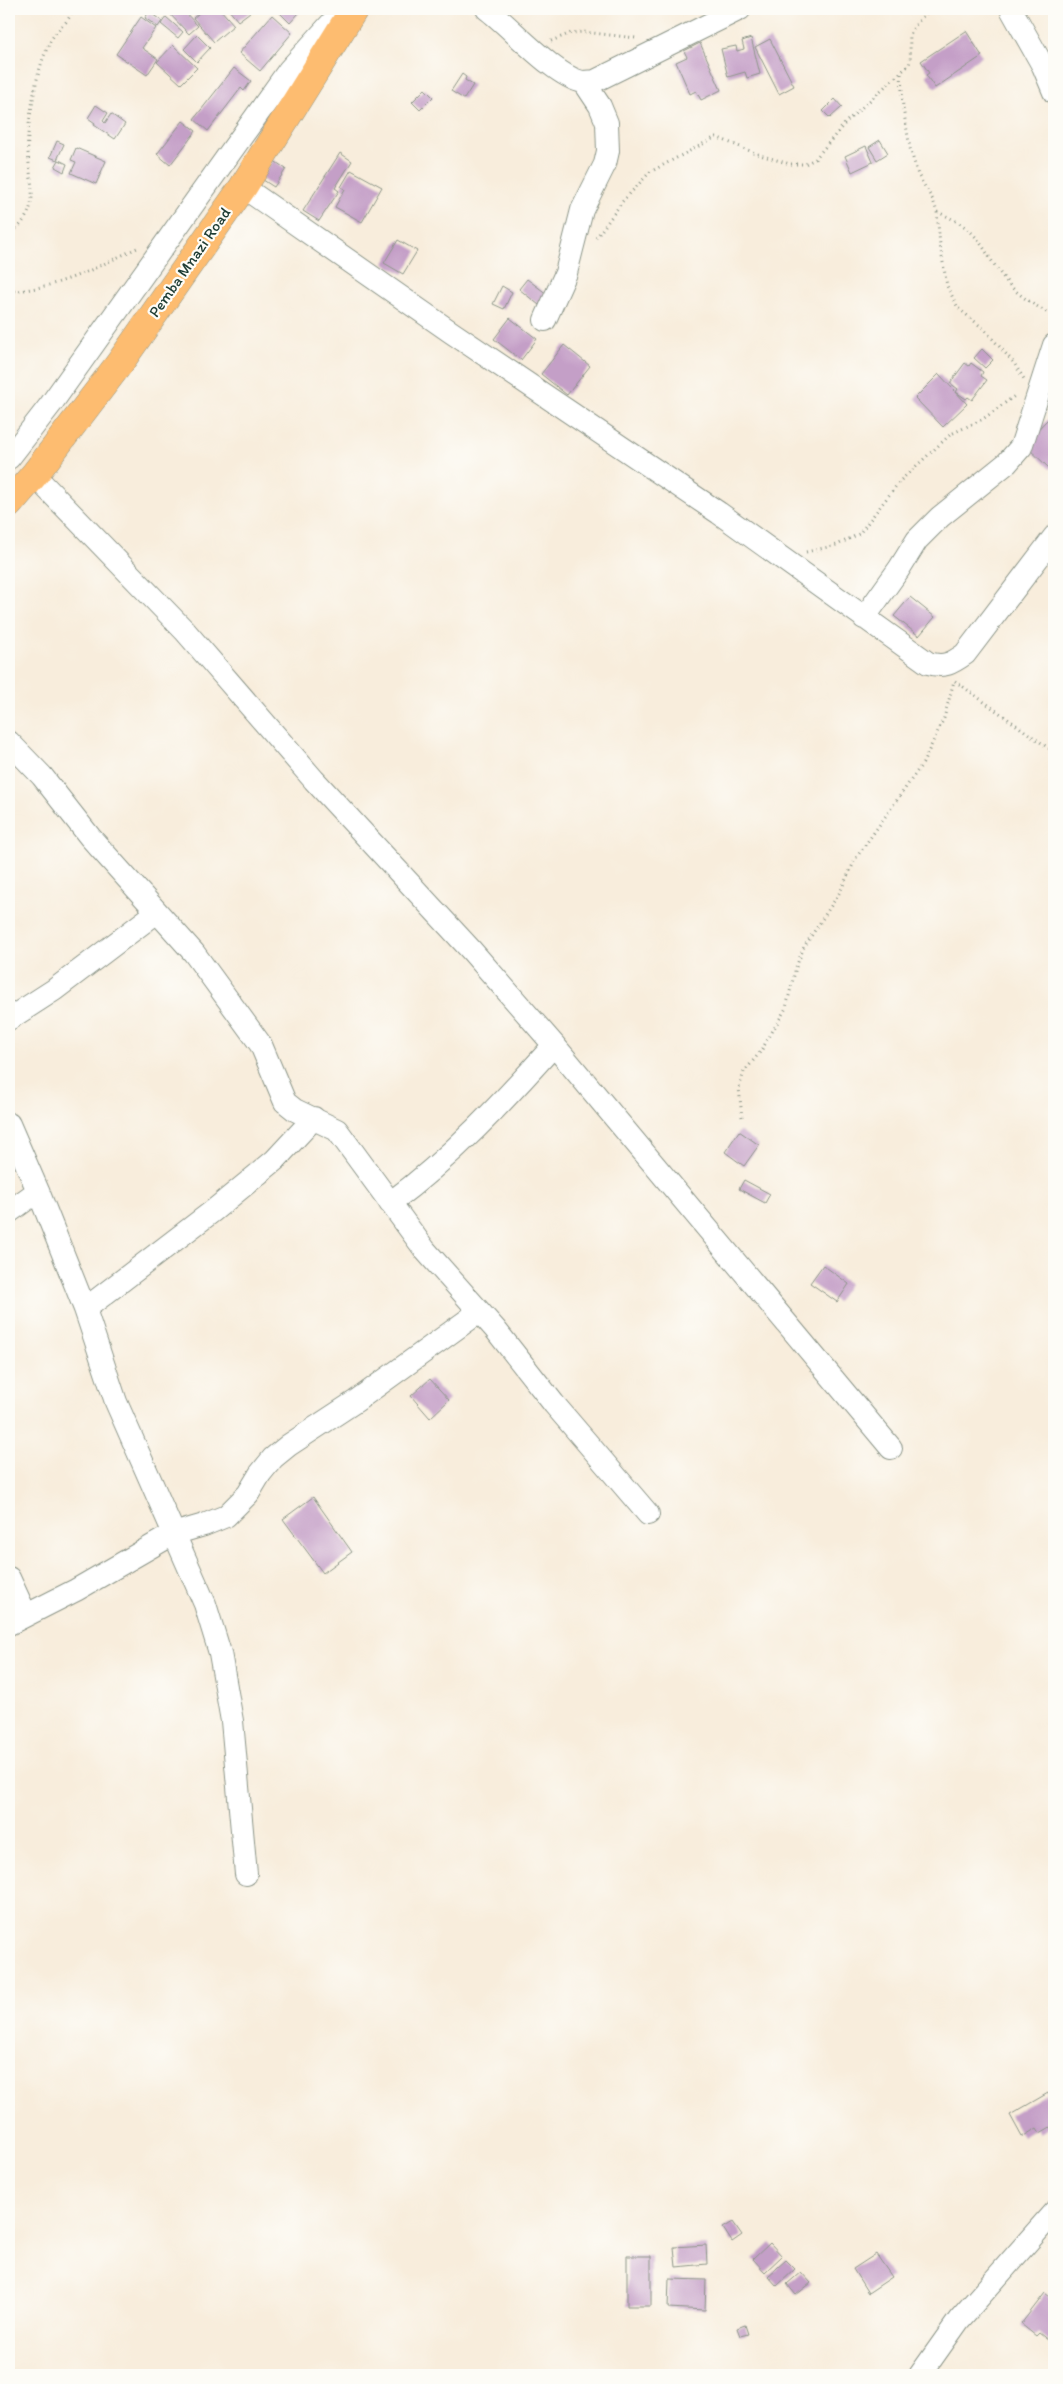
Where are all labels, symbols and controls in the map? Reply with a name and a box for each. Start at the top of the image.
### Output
street label: Pemba Mnazi Road [144,203,235,321]

